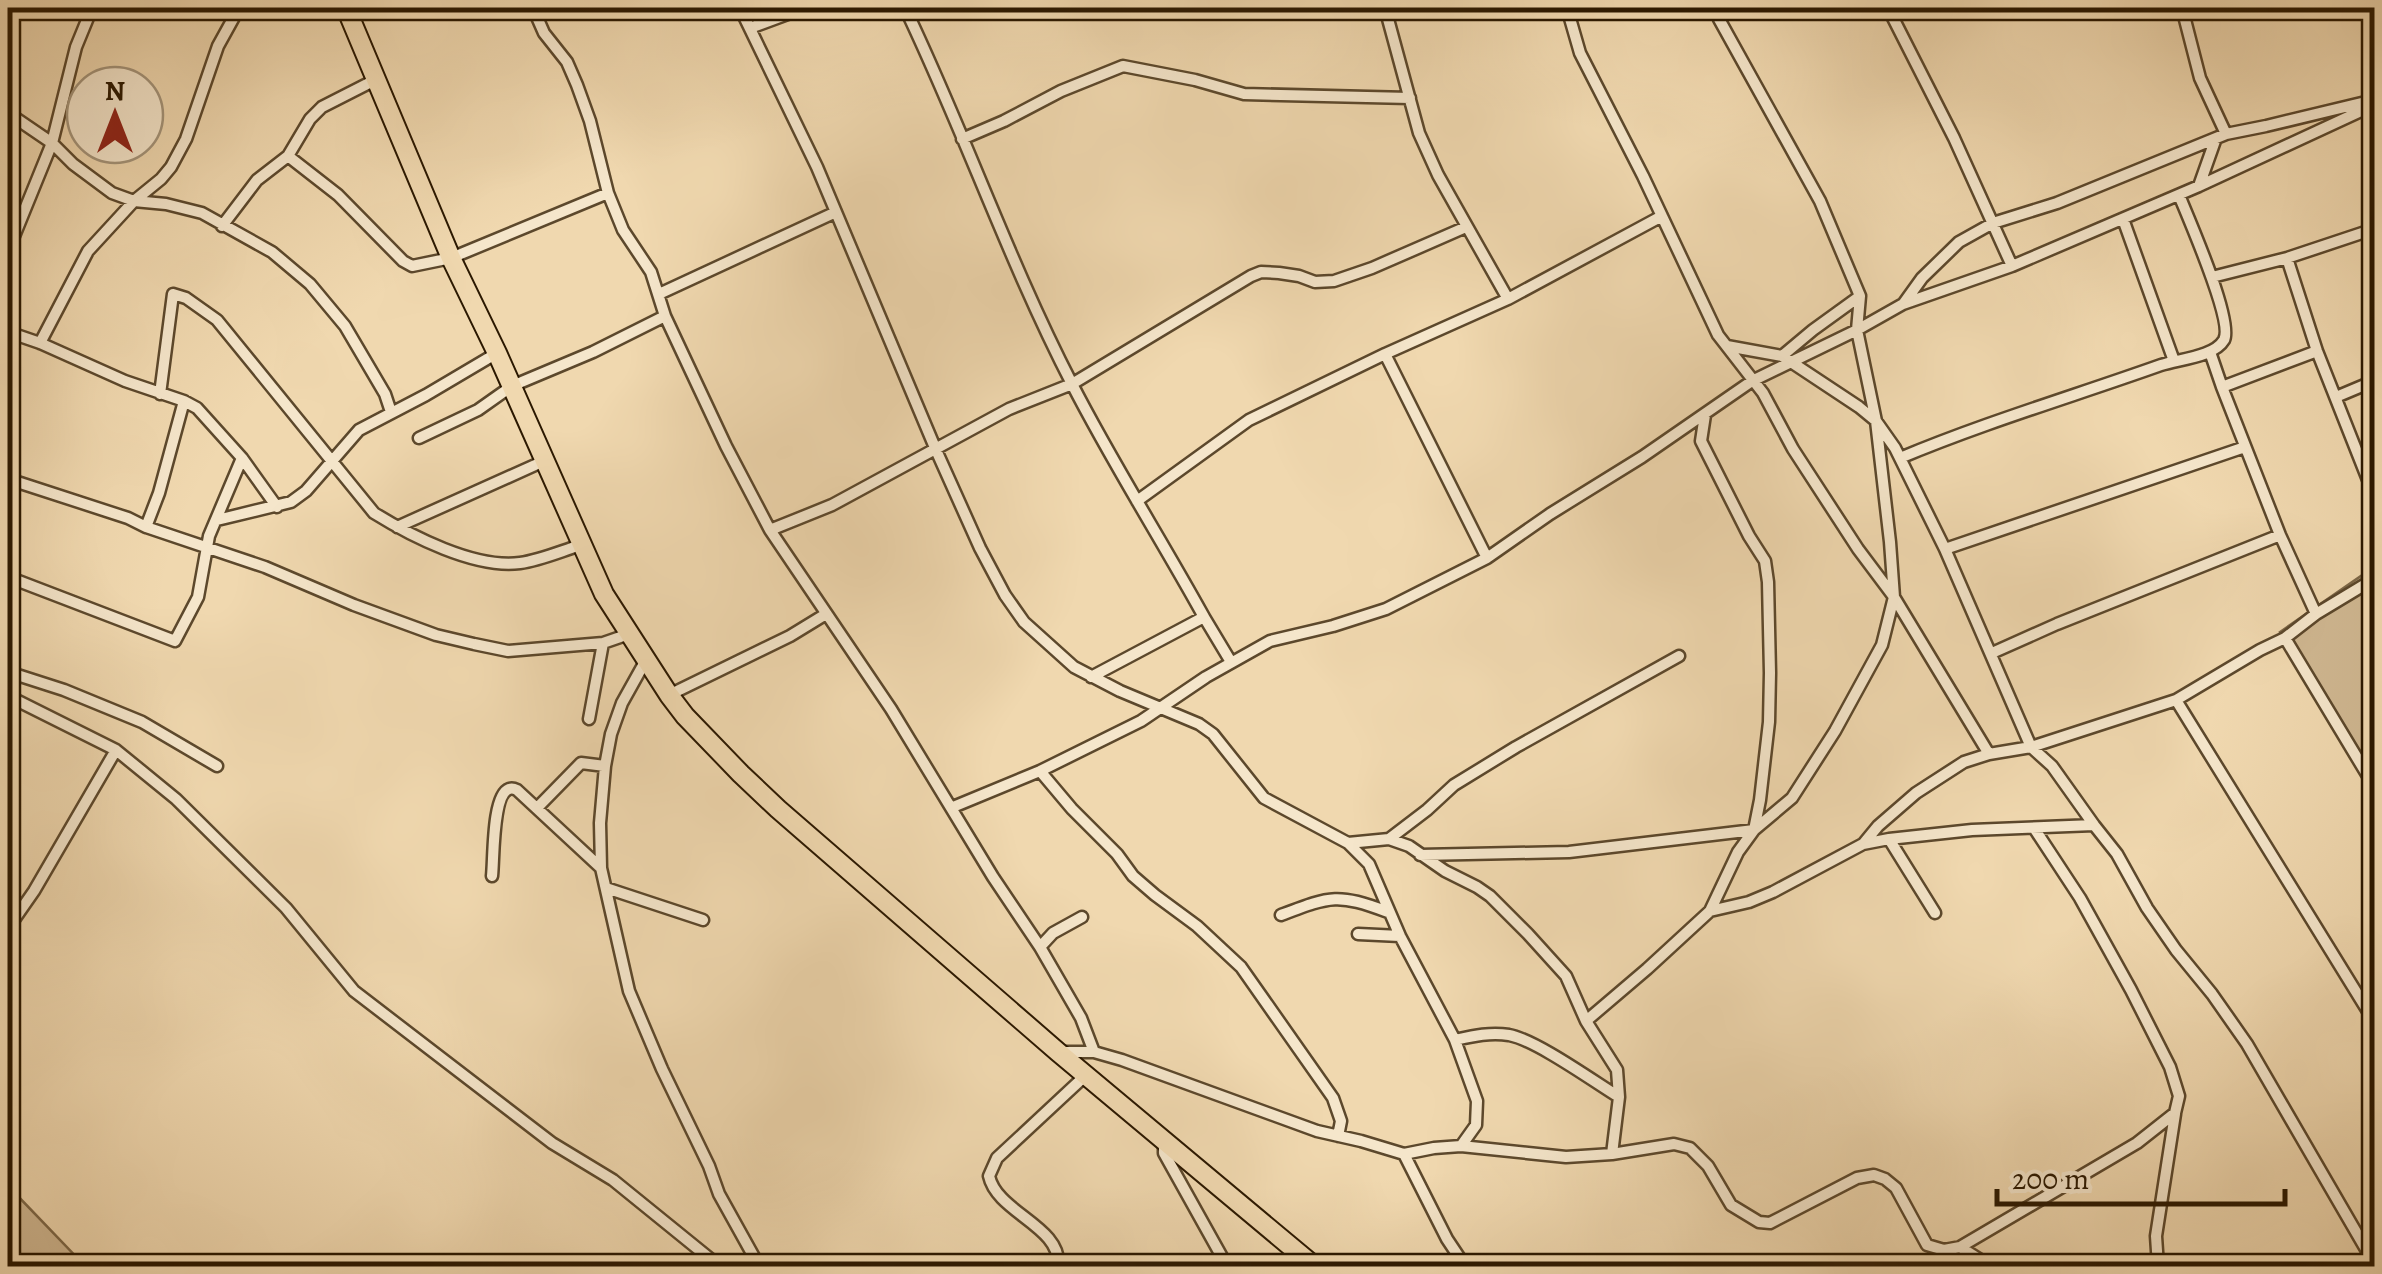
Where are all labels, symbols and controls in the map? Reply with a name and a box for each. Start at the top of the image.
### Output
north arrow [65,65,165,165]
text: N [105,72,125,110]
scale bar [1997,1144,2284,1206]
text: 200 m [2012,1159,2089,1199]

